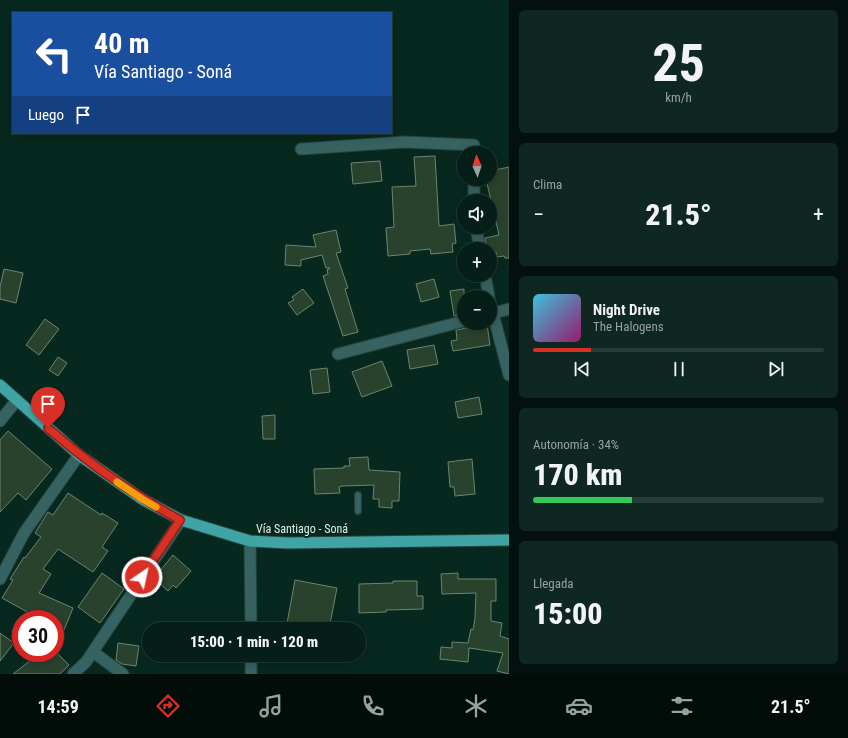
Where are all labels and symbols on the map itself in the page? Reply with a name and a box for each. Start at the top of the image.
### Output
north arrow [457,146,497,186]
pin [31,387,65,428]
street label: Vía Santiago - Soná [256,522,348,536]
position arrow [121,556,163,598]
speed limit sign: 30 [12,610,64,662]

